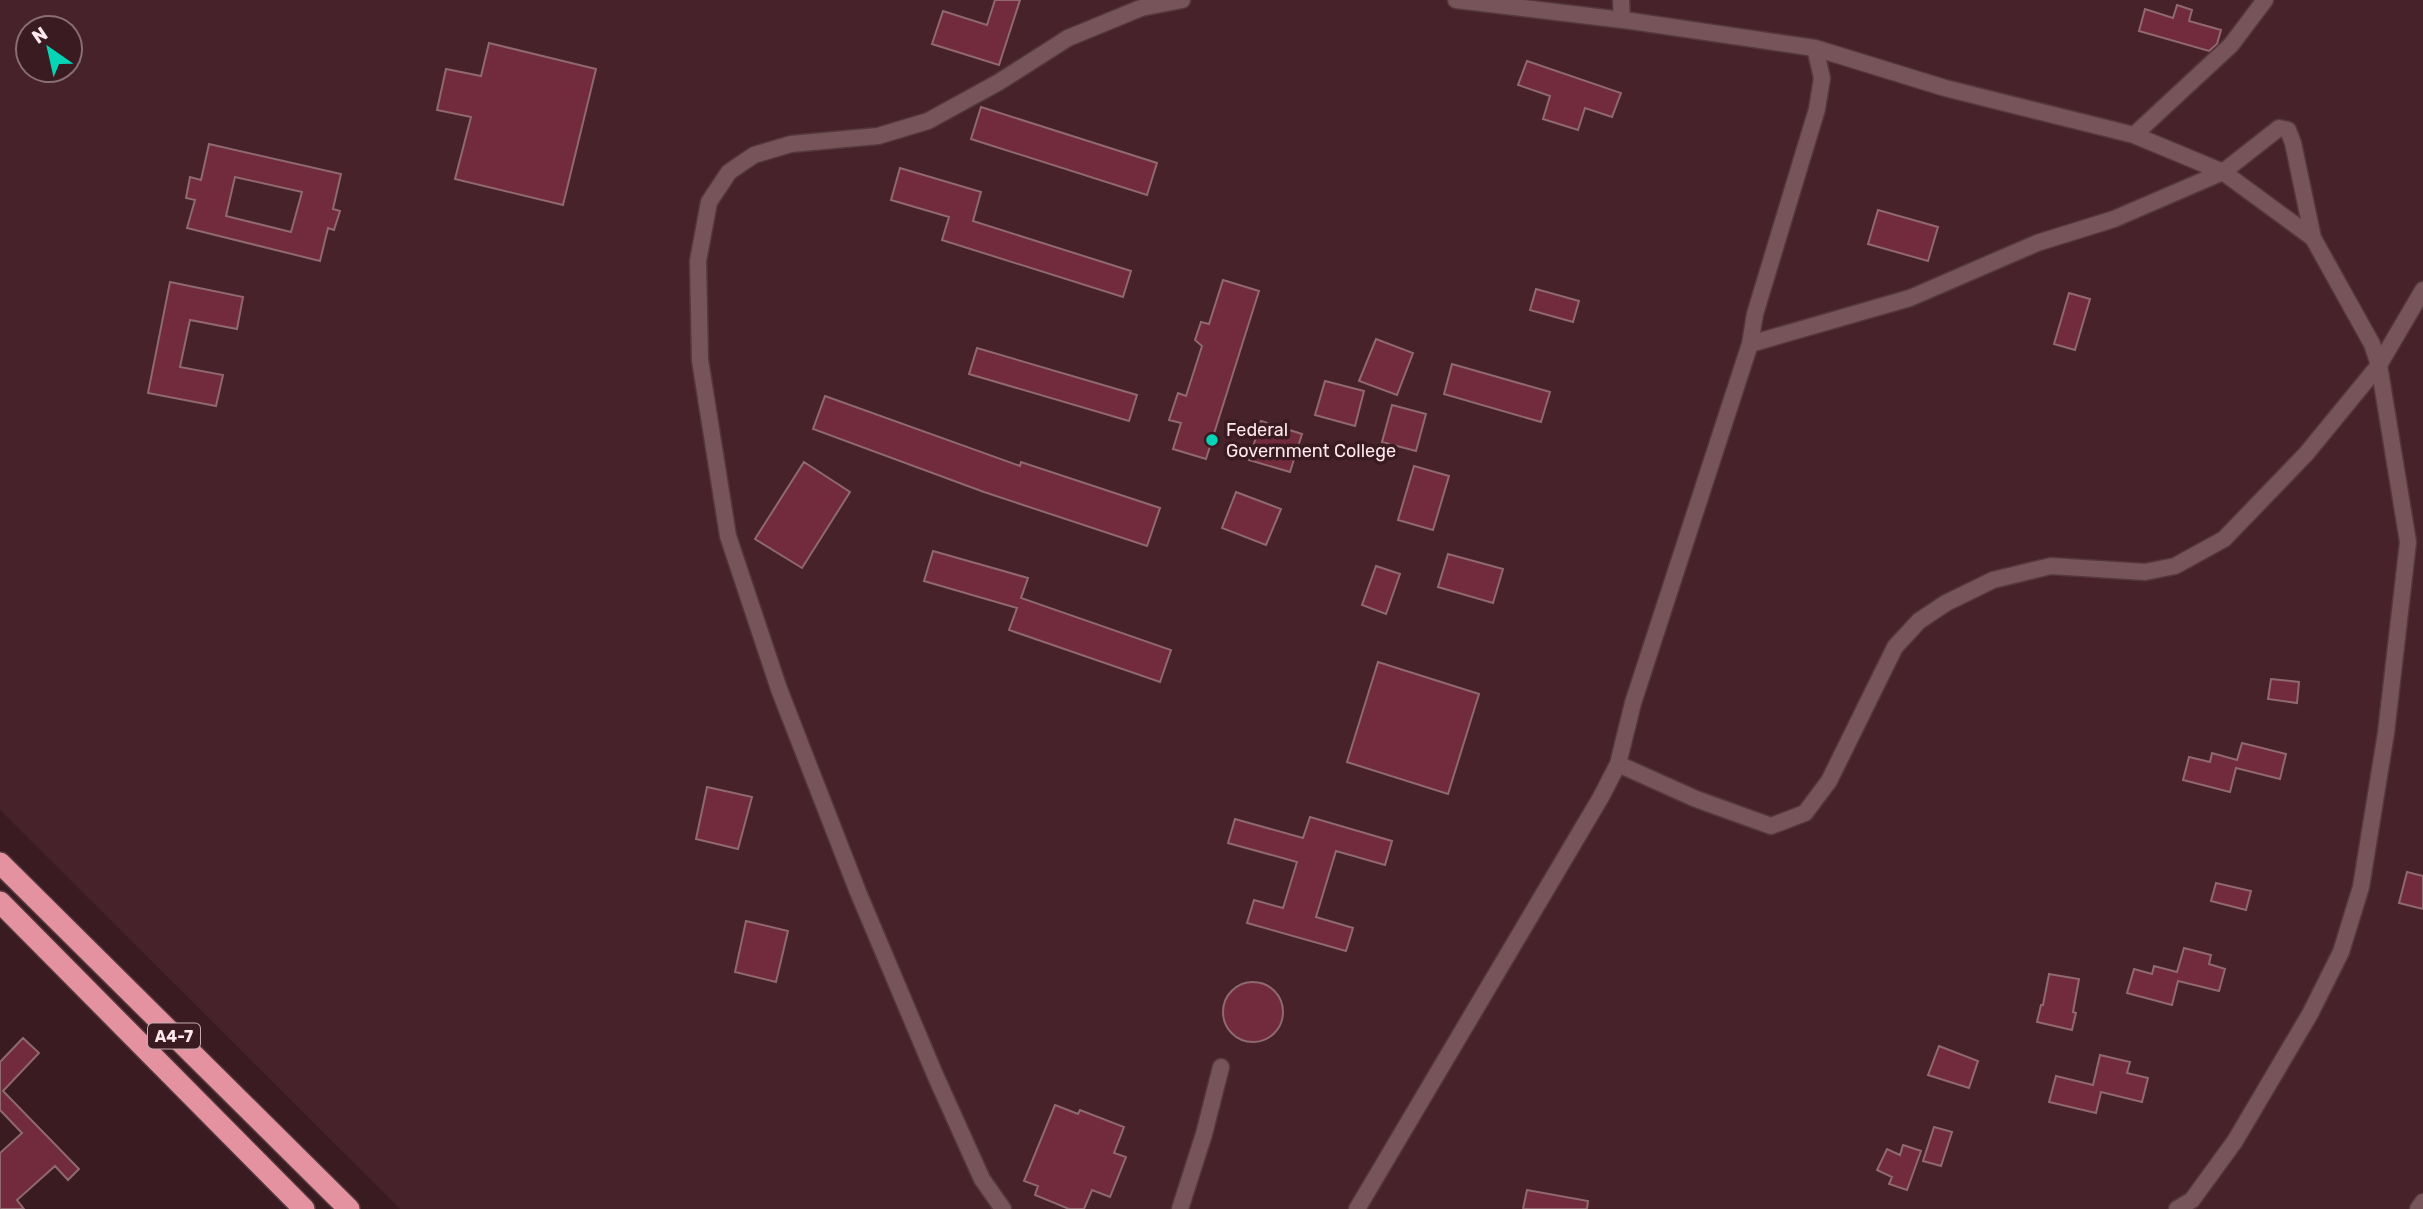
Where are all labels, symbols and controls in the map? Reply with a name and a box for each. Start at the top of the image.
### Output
north arrow [14,14,84,84]
text: N [28,22,52,49]
place label: Federal Government College [1226,419,1396,462]
marker: Federal Government College [1204,432,1220,448]
road number: A4-7 [148,1024,200,1048]

